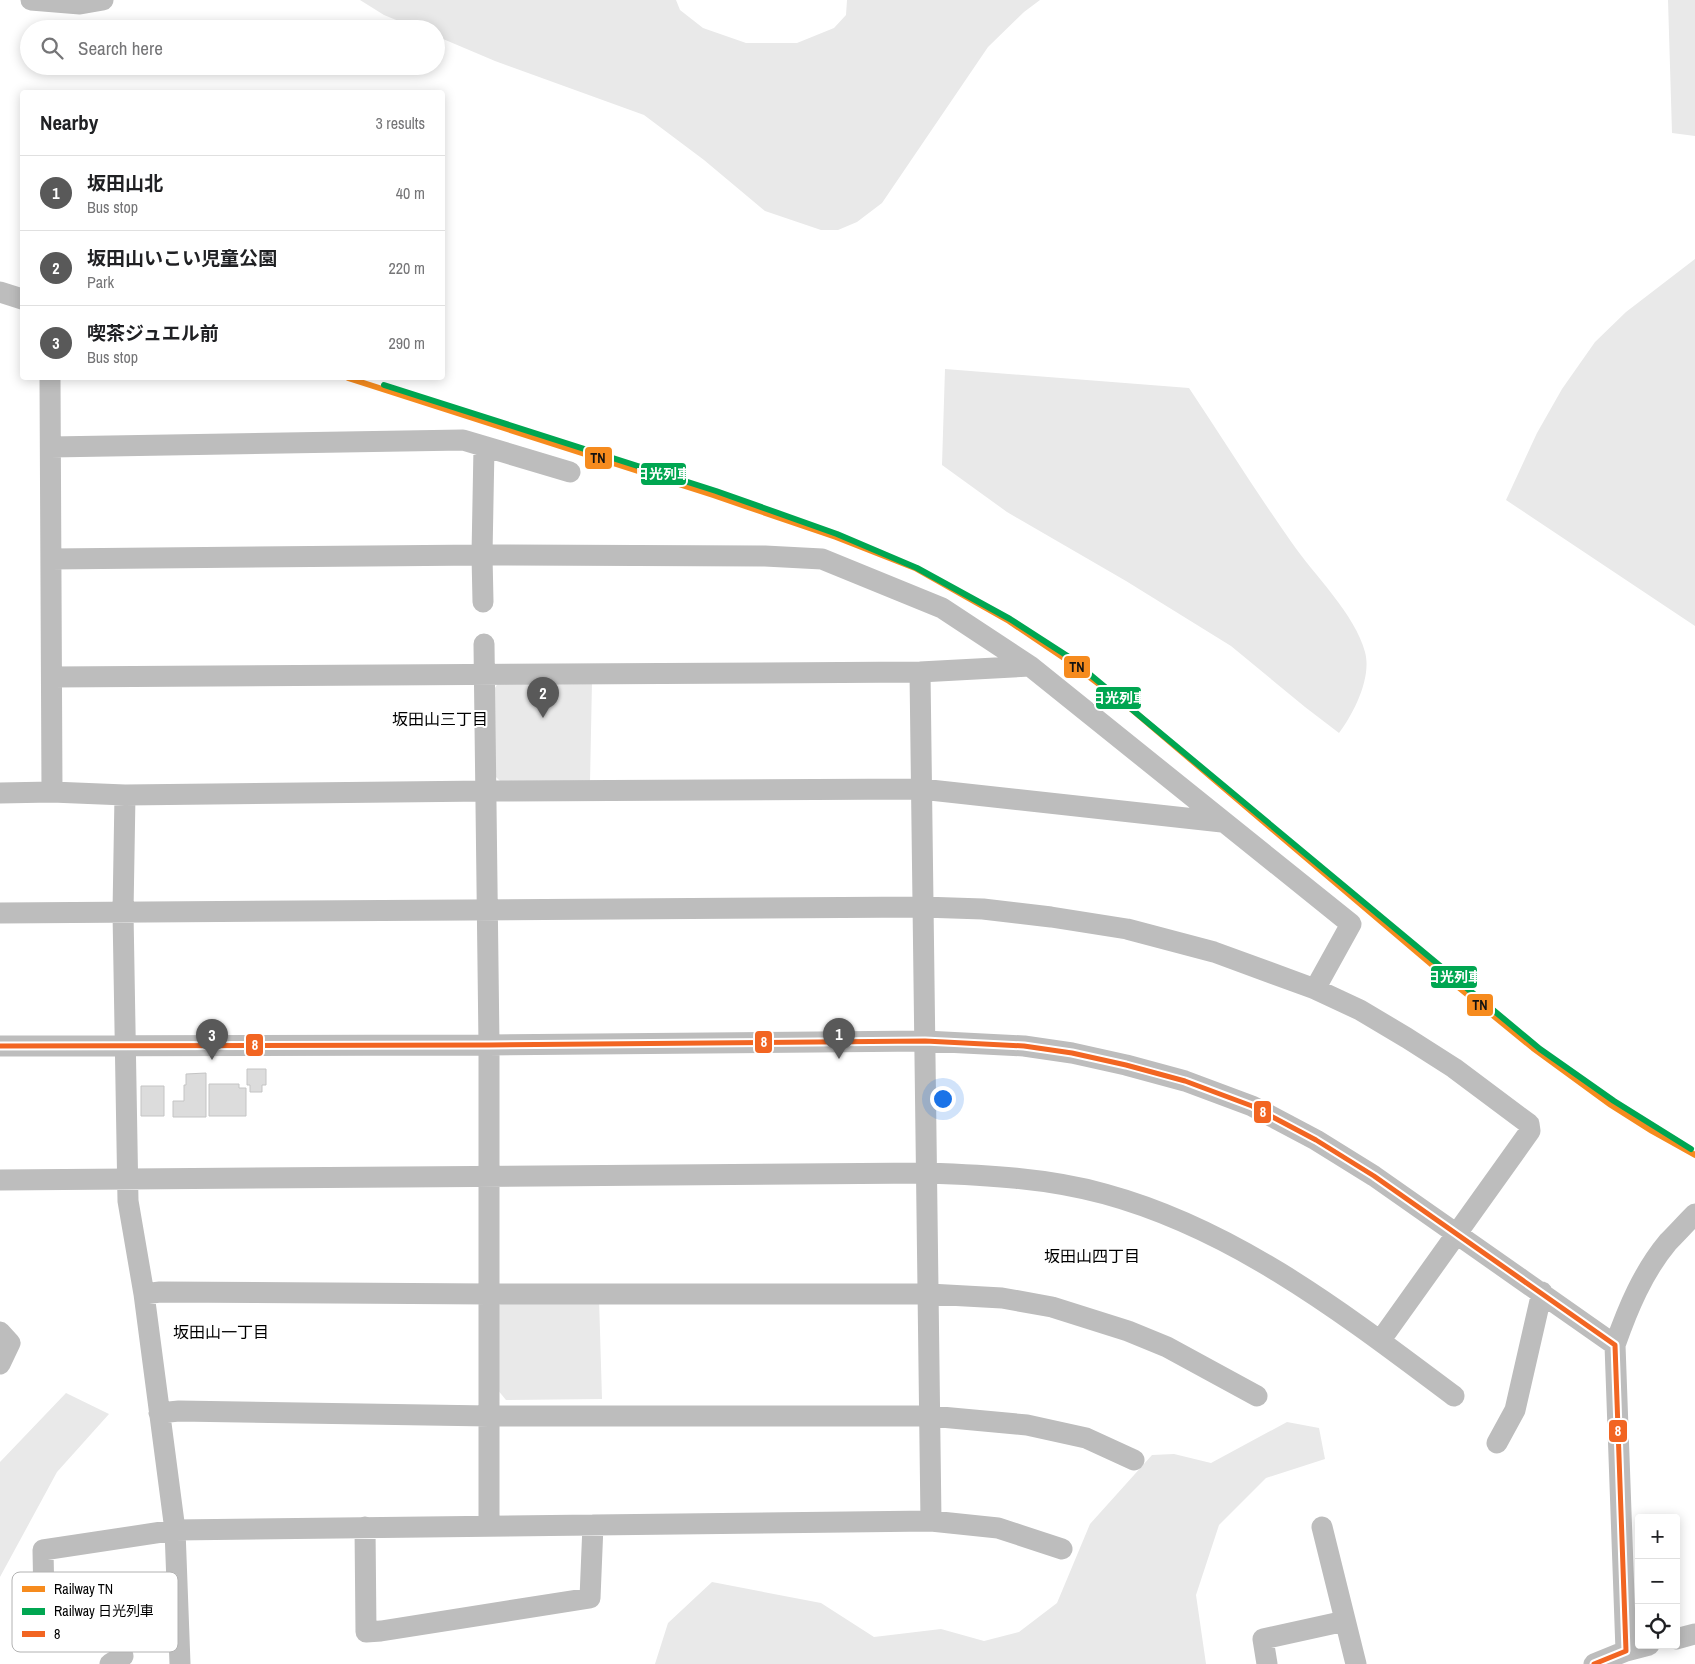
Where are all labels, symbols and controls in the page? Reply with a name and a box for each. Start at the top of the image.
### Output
search box [20,20,445,75]
icon: search [38,34,66,62]
text: Search here [78,35,163,61]
text: Nearby [40,108,98,137]
text: 3 results [375,112,425,134]
text: 坂田山北 [87,170,163,196]
text: 1 [52,182,60,204]
text: 40 m [396,182,425,204]
text: Bus stop [87,196,138,218]
text: 坂田山いこい児童公園 [87,245,277,271]
text: 2 [52,257,60,279]
text: 220 m [389,257,425,279]
text: Park [87,271,114,293]
text: 喫茶ジュエル前 [87,320,219,346]
text: 3 [52,332,60,354]
text: 290 m [389,332,425,354]
text: Bus stop [87,346,138,368]
line badge: TN [584,446,613,470]
text: TN [590,449,606,467]
line badge: 日光列車 [640,462,687,486]
text: 日光列車 [635,465,691,483]
line badge: TN [1063,655,1091,679]
text: TN [1069,658,1085,676]
pin: 2 [527,677,559,718]
line badge: 日光列車 [1095,686,1142,710]
text: 日光列車 [1091,689,1147,707]
district label: 坂田山三丁目 [392,708,488,730]
line badge: 日光列車 [1430,965,1478,989]
text: 日光列車 [1426,968,1482,986]
line badge: TN [1466,993,1494,1017]
text: TN [1472,996,1488,1014]
pin: 1 [823,1018,855,1059]
pin: 3 [196,1019,228,1060]
line badge: 8 [754,1030,773,1054]
line badge: 8 [245,1033,264,1057]
text: 8 [761,1033,767,1051]
text: 8 [252,1036,258,1054]
your location [930,1086,956,1112]
line badge: 8 [1253,1100,1272,1124]
text: 8 [1260,1103,1266,1121]
district label: 坂田山四丁目 [1044,1245,1140,1267]
district label: 坂田山一丁目 [173,1321,269,1343]
line badge: 8 [1608,1419,1628,1443]
text: 8 [1615,1422,1621,1440]
map controls [1635,1514,1680,1649]
button: + [1635,1514,1680,1559]
button: − [1635,1559,1680,1604]
legend [12,1572,178,1652]
text: Railway TN [54,1580,113,1598]
text: Railway 日光列車 [54,1602,154,1620]
button: locate [1635,1604,1680,1649]
text: 8 [54,1625,60,1643]

